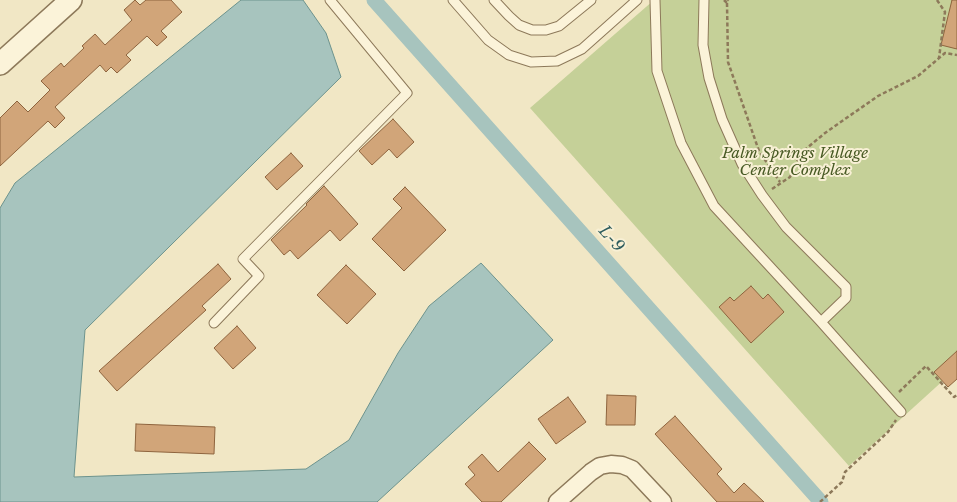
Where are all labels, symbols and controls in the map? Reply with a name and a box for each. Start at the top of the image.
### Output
park label: Palm Springs Village Center Complex [722,145,868,180]
water label: L-9 [594,222,628,256]

